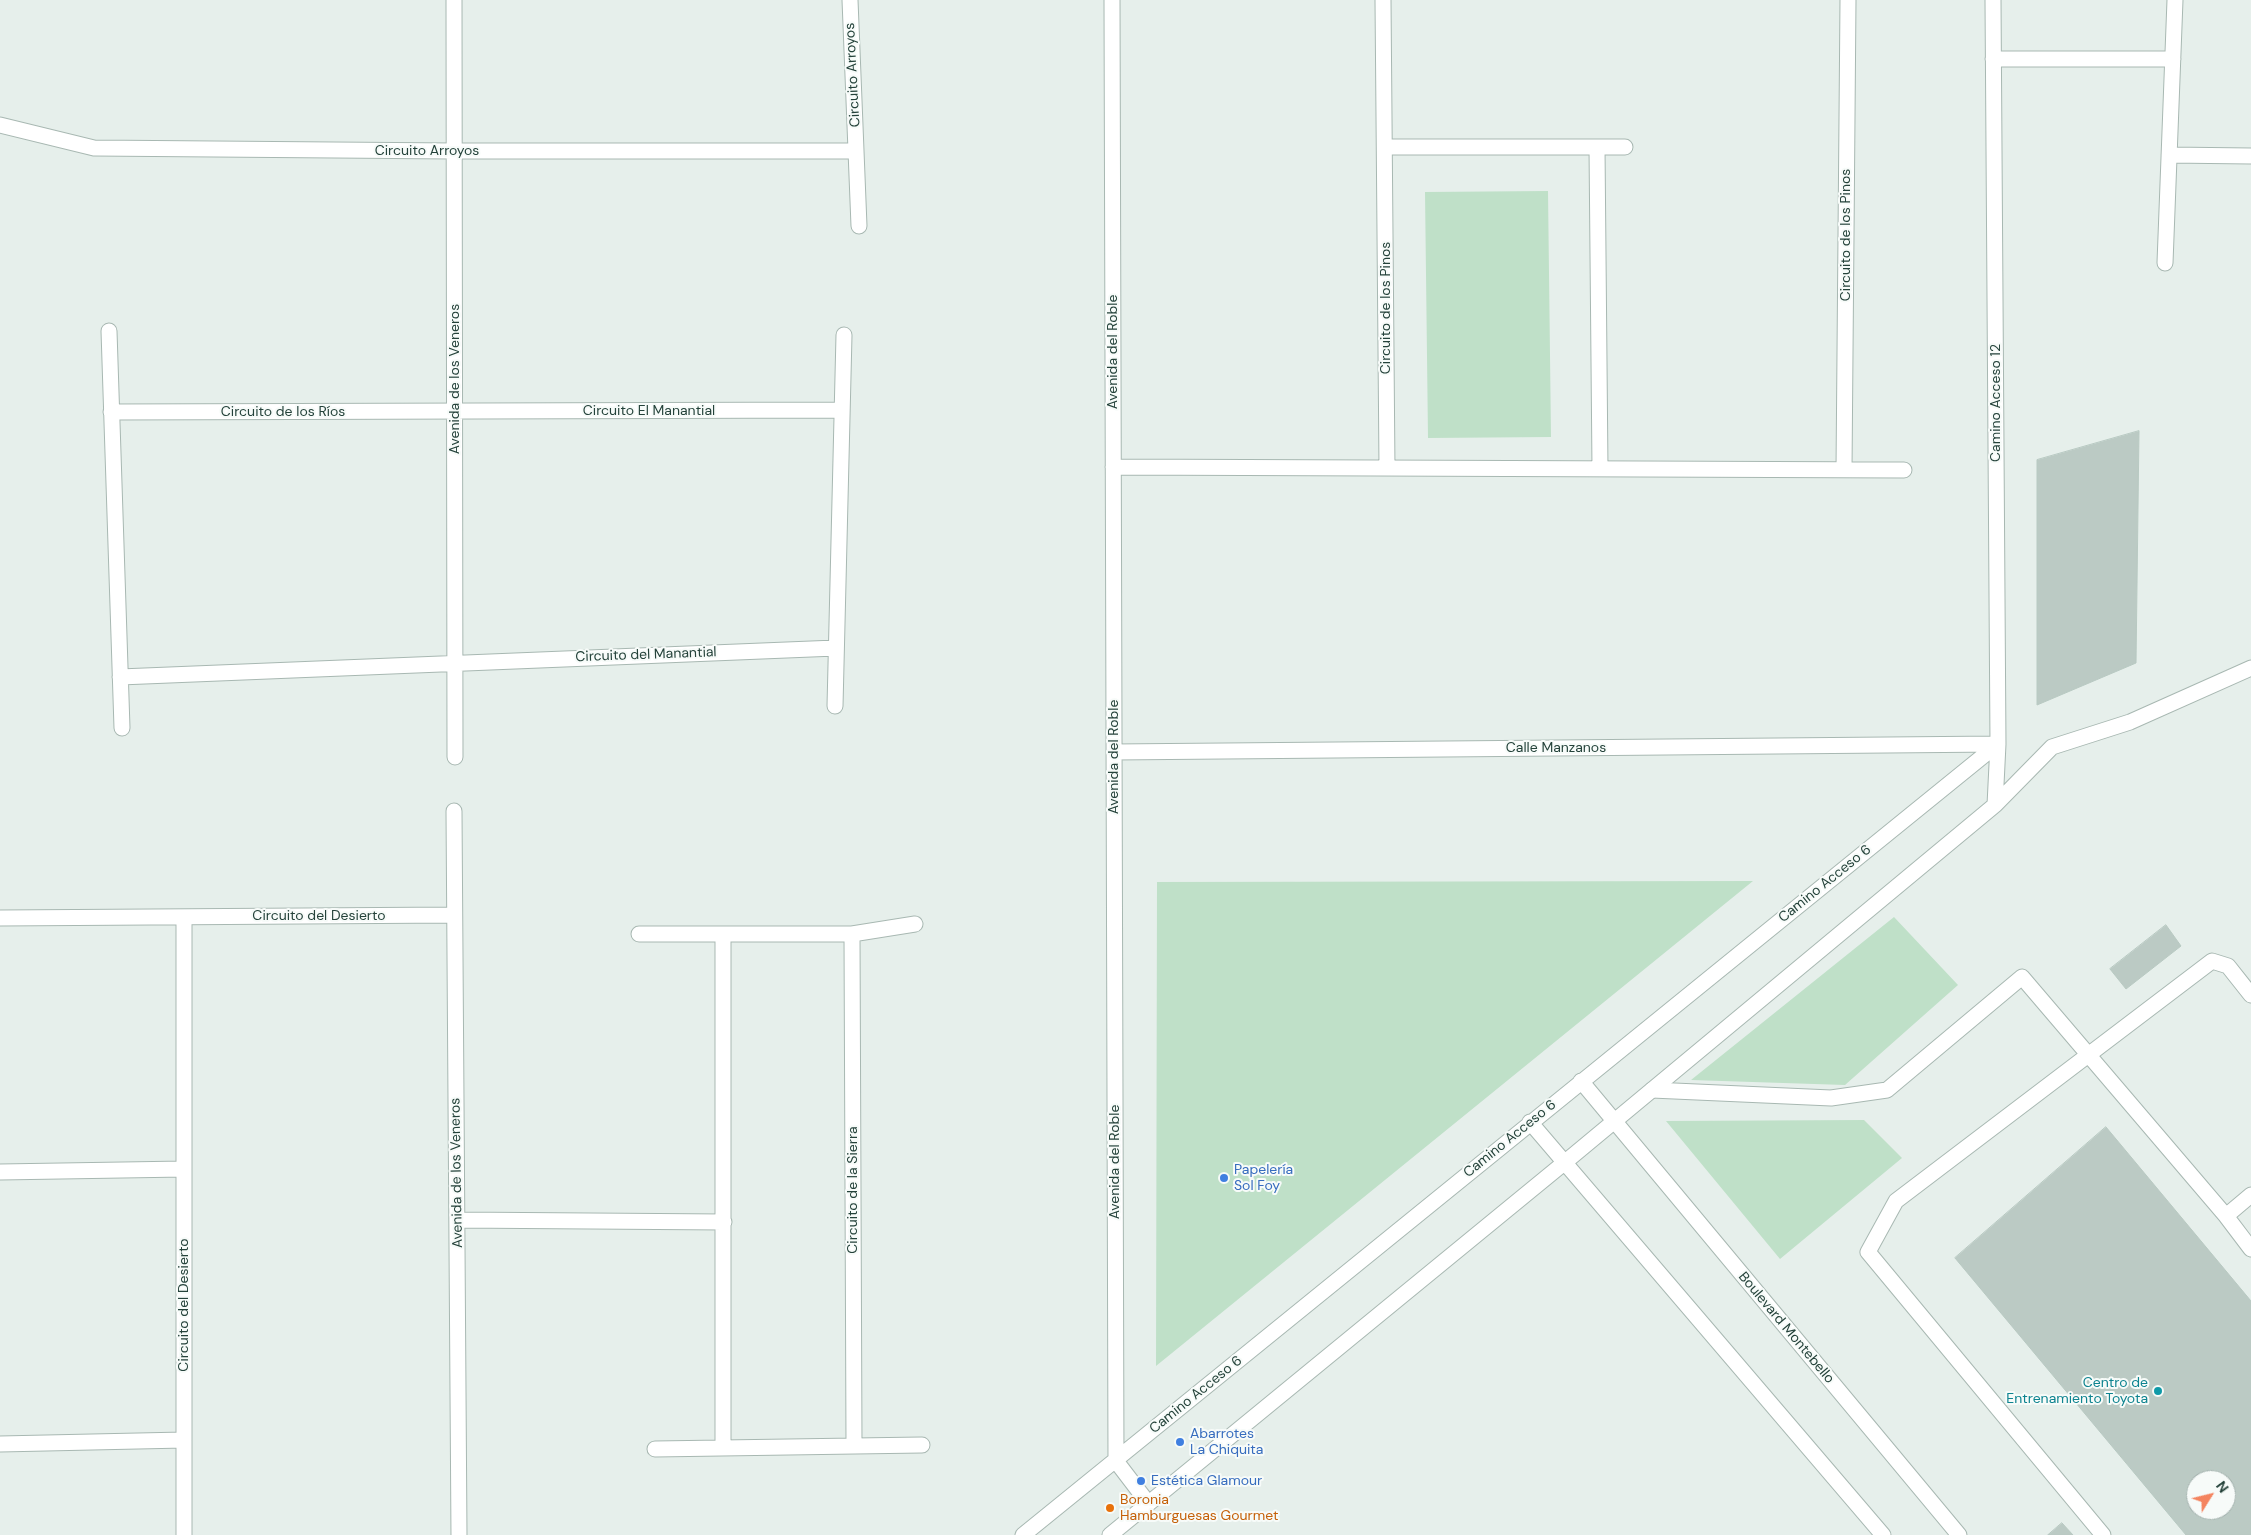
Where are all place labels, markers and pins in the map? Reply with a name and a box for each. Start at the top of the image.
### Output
place label: Papelería Sol Foy [1234,1162,1293,1194]
marker: Papelería Sol Foy [1218,1172,1230,1184]
place label: Centro de Entrenamiento Toyota [2006,1375,2148,1408]
marker: Centro de Entrenamiento Toyota [2152,1385,2164,1397]
place label: Abarrotes La Chiquita [1190,1426,1263,1458]
marker: Abarrotes La Chiquita [1174,1436,1186,1448]
place label: Estética Glamour [1151,1473,1262,1489]
marker: Estética Glamour [1135,1475,1147,1487]
place label: Boronia Hamburguesas Gourmet [1120,1492,1278,1524]
marker: Boronia Hamburguesas Gourmet [1104,1502,1116,1514]

